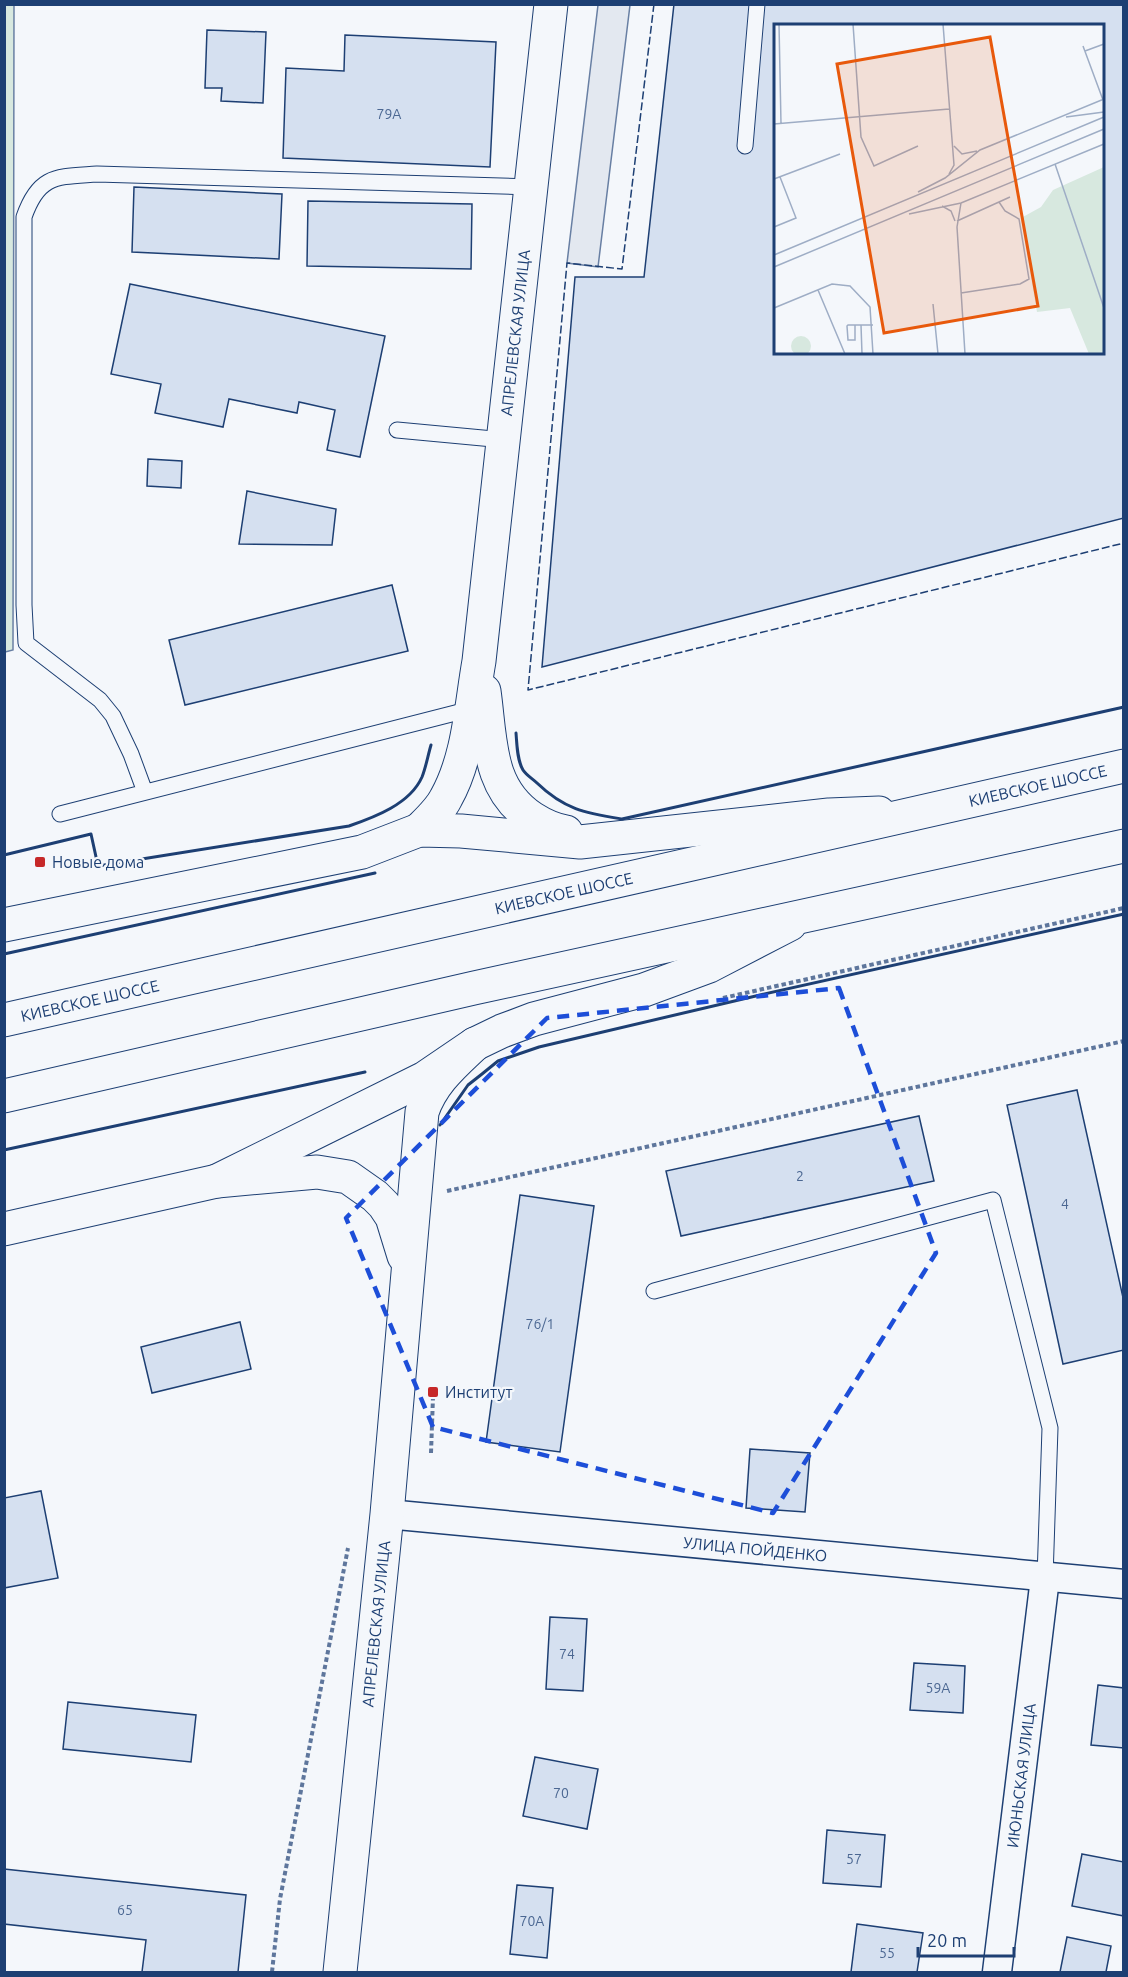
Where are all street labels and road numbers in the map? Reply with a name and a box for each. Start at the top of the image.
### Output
street label: АПРЕЛЕВСКАЯ УЛИЦА [497,248,533,417]
street label: КИЕВСКОЕ ШОССЕ [967,761,1109,810]
street label: КИЕВСКОЕ ШОССЕ [493,869,635,917]
street label: КИЕВСКОЕ ШОССЕ [19,976,161,1025]
street label: УЛИЦА ПОЙДЕНКО [683,1533,828,1565]
street label: АПРЕЛЕВСКАЯ УЛИЦА [358,1539,393,1708]
street label: ИЮНЬСКАЯ УЛИЦА [1003,1701,1039,1849]

